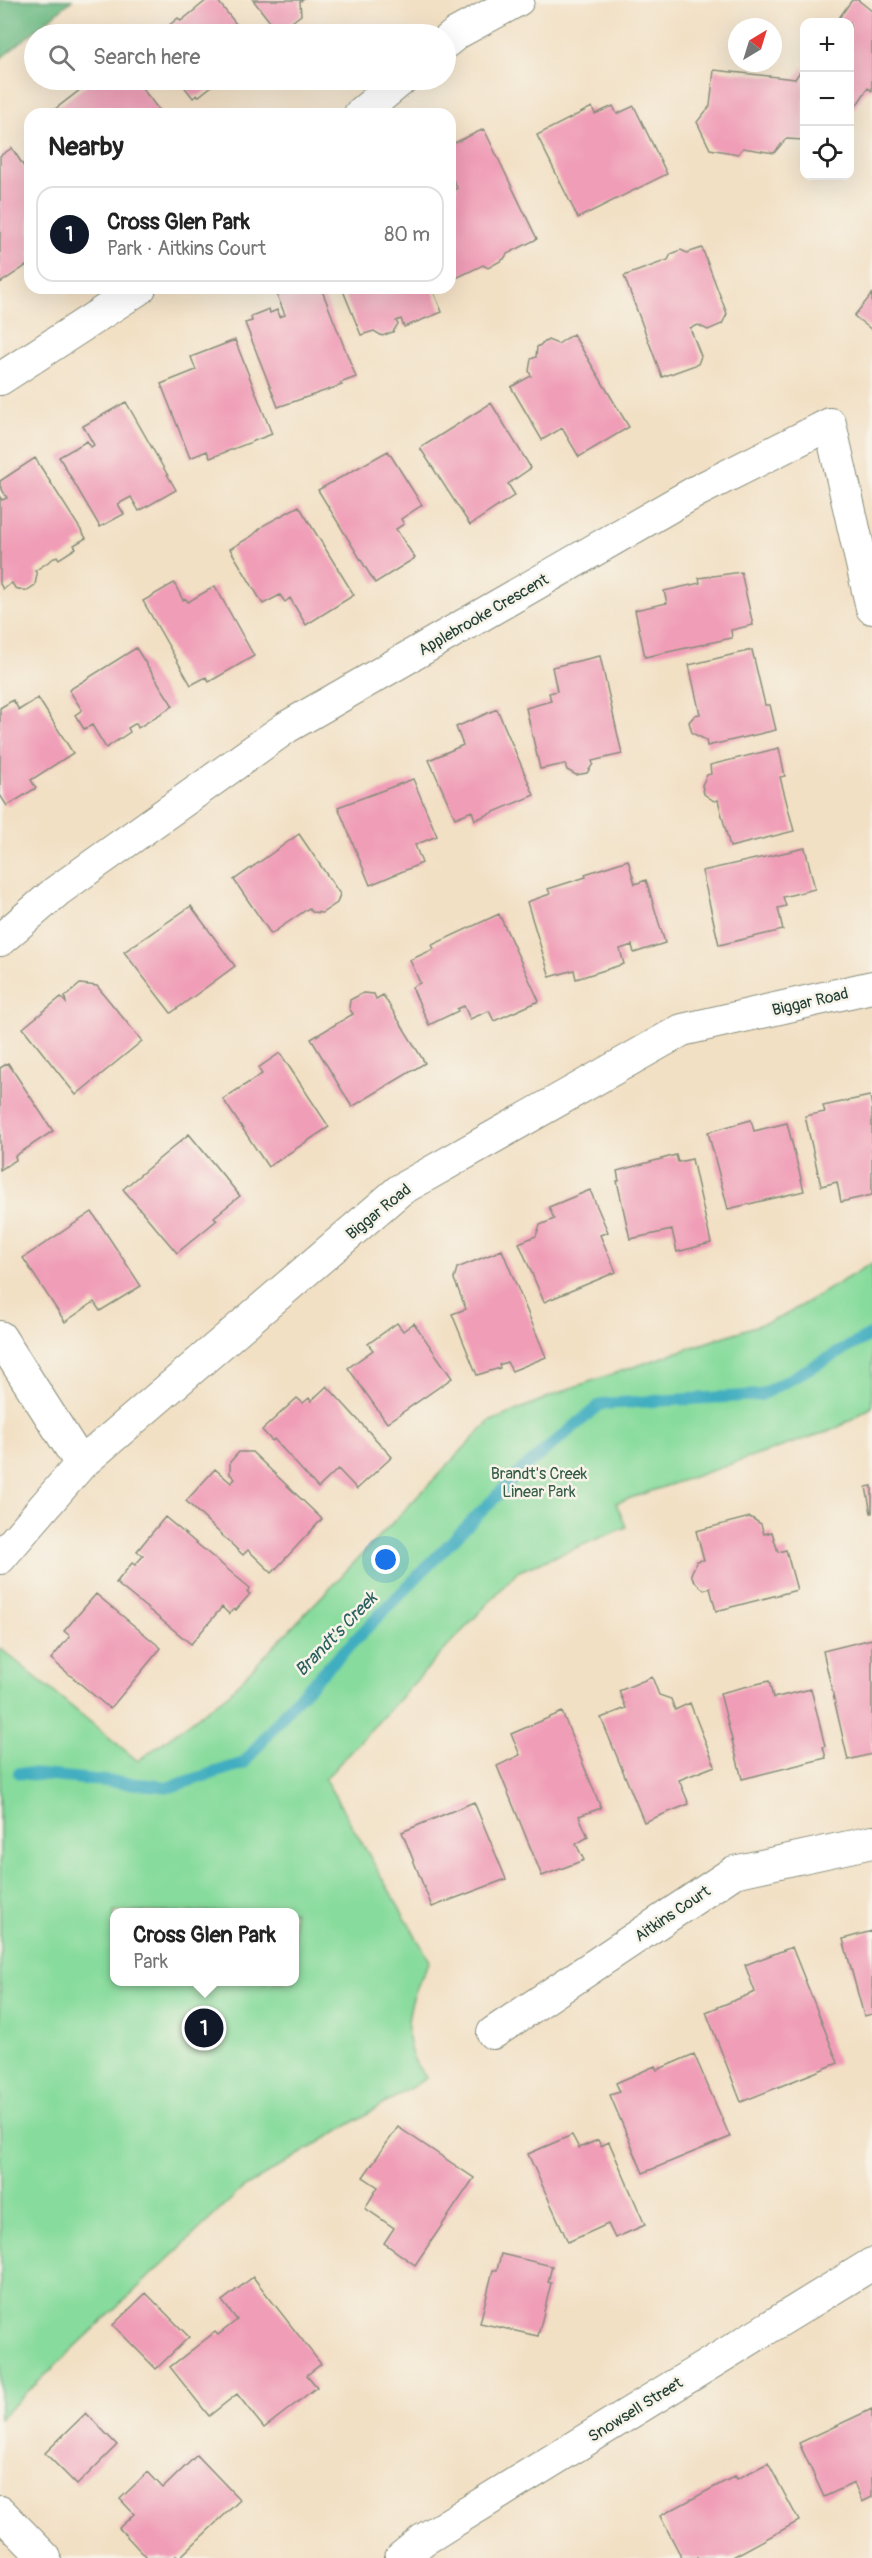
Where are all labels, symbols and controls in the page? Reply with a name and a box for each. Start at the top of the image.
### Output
north arrow [728,18,782,72]
map controls [800,18,854,180]
button: + [800,18,854,72]
search box [24,24,456,90]
icon: search [45,41,78,74]
text: Search here [93,43,200,71]
button: − [800,72,854,126]
button: locate [800,126,854,180]
text: Nearby [48,131,124,163]
text: Cross Glen Park [107,208,250,236]
text: 1 [66,222,73,247]
text: 80 m [384,222,430,247]
text: Park · Aitkins Court [107,236,266,261]
street label: Applebrooke Crescent [415,569,553,660]
street label: Biggar Road [770,983,850,1020]
street label: Biggar Road [342,1180,415,1244]
park label: Brandt's Creek Linear Park [491,1464,588,1502]
your location [371,1545,400,1574]
water label: Brandt's Creek [290,1586,383,1681]
street label: Aitkins Court [631,1881,715,1946]
popup [110,1908,299,1986]
text: Cross Glen Park [133,1921,276,1949]
text: Park [133,1949,168,1974]
pin: 1 [184,2006,224,2050]
street label: Snowsell Street [585,2373,687,2447]

